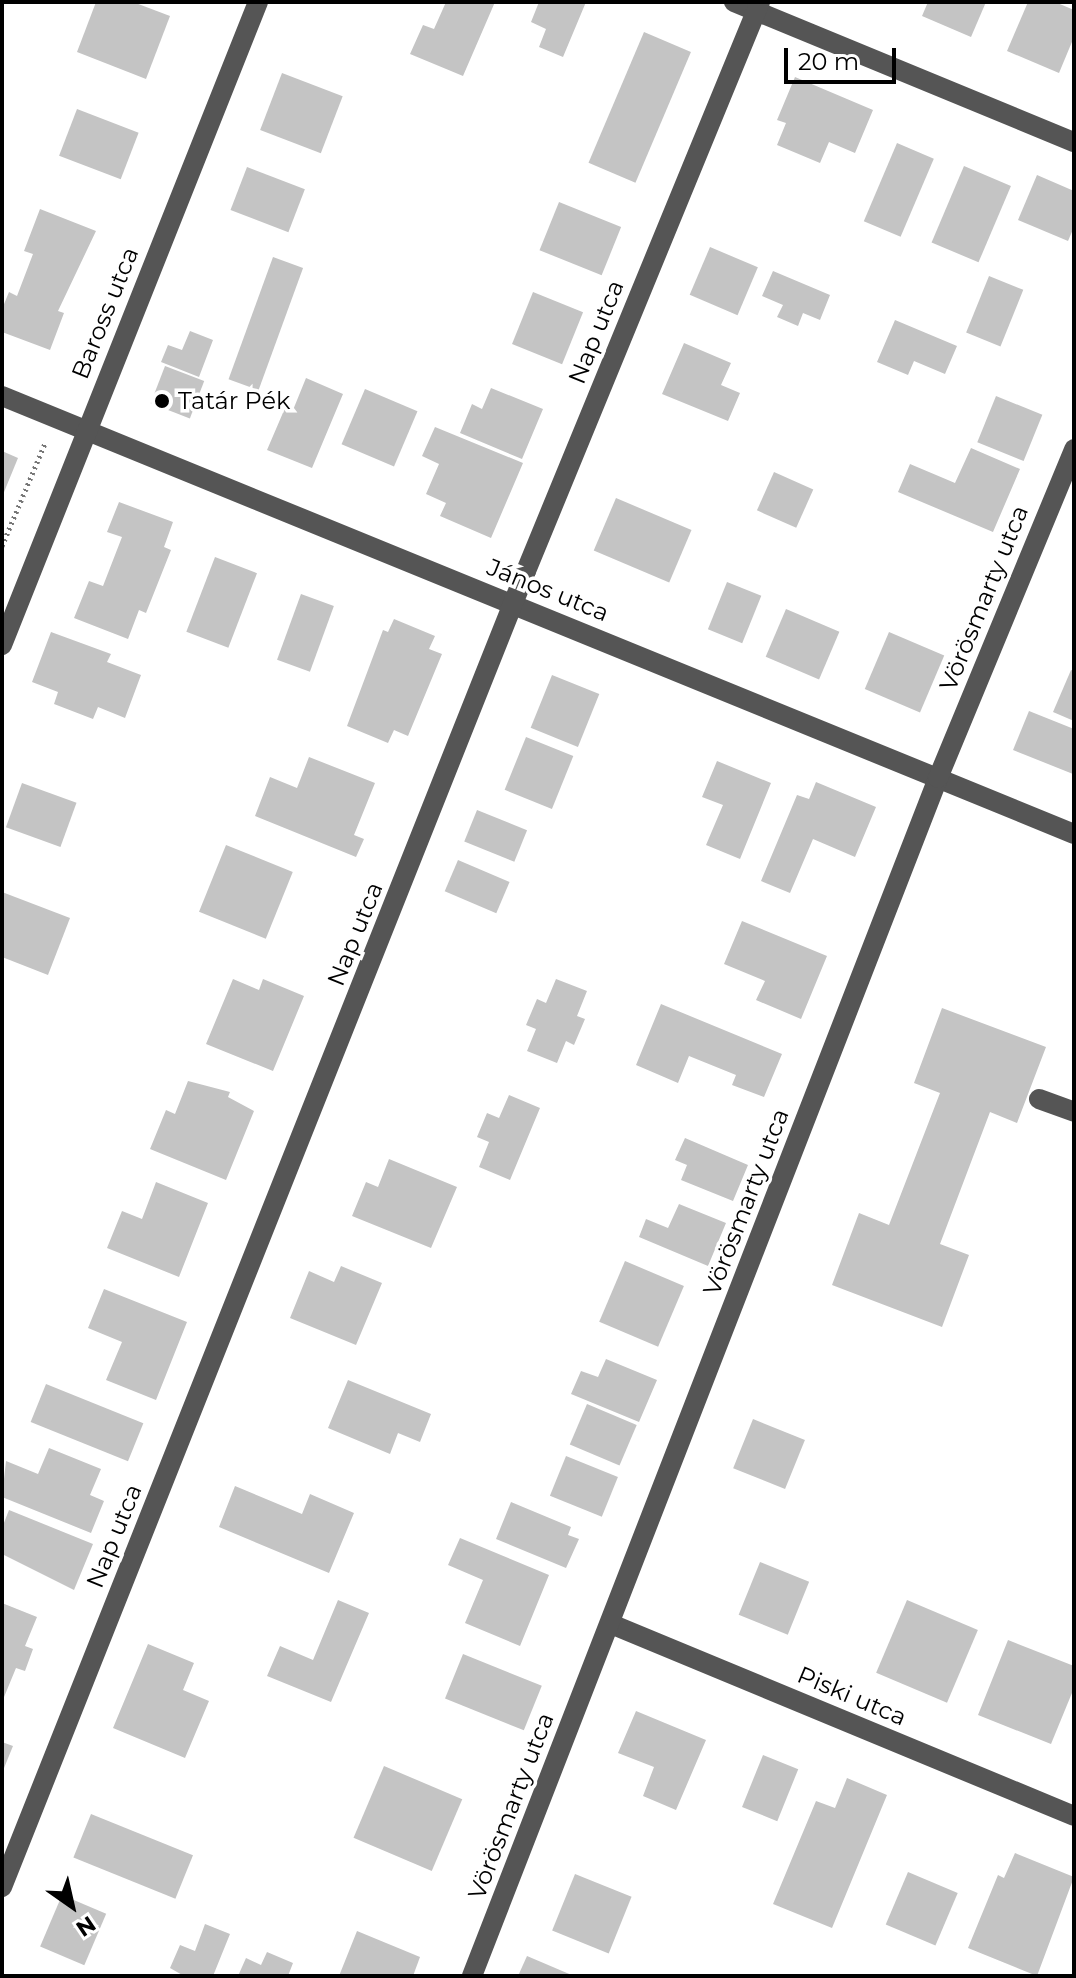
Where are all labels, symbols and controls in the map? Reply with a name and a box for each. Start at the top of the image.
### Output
scale bar [788,32,900,82]
text: 20 m [798,47,859,76]
street label: Baross utca [66,243,144,383]
street label: Nap utca [562,276,630,388]
place label: Tatár Pék [178,387,290,415]
marker: Tatár Pék [153,392,171,410]
street label: Vörösmarty utca [934,501,1034,695]
street label: János utca [483,553,613,627]
street label: Nap utca [321,878,389,990]
street label: Vörösmarty utca [697,1105,795,1299]
street label: Nap utca [80,1480,148,1592]
street label: Piski utca [793,1660,911,1732]
street label: Vörösmarty utca [462,1709,560,1903]
north arrow [32,1866,112,1946]
text: N [71,1910,101,1942]

